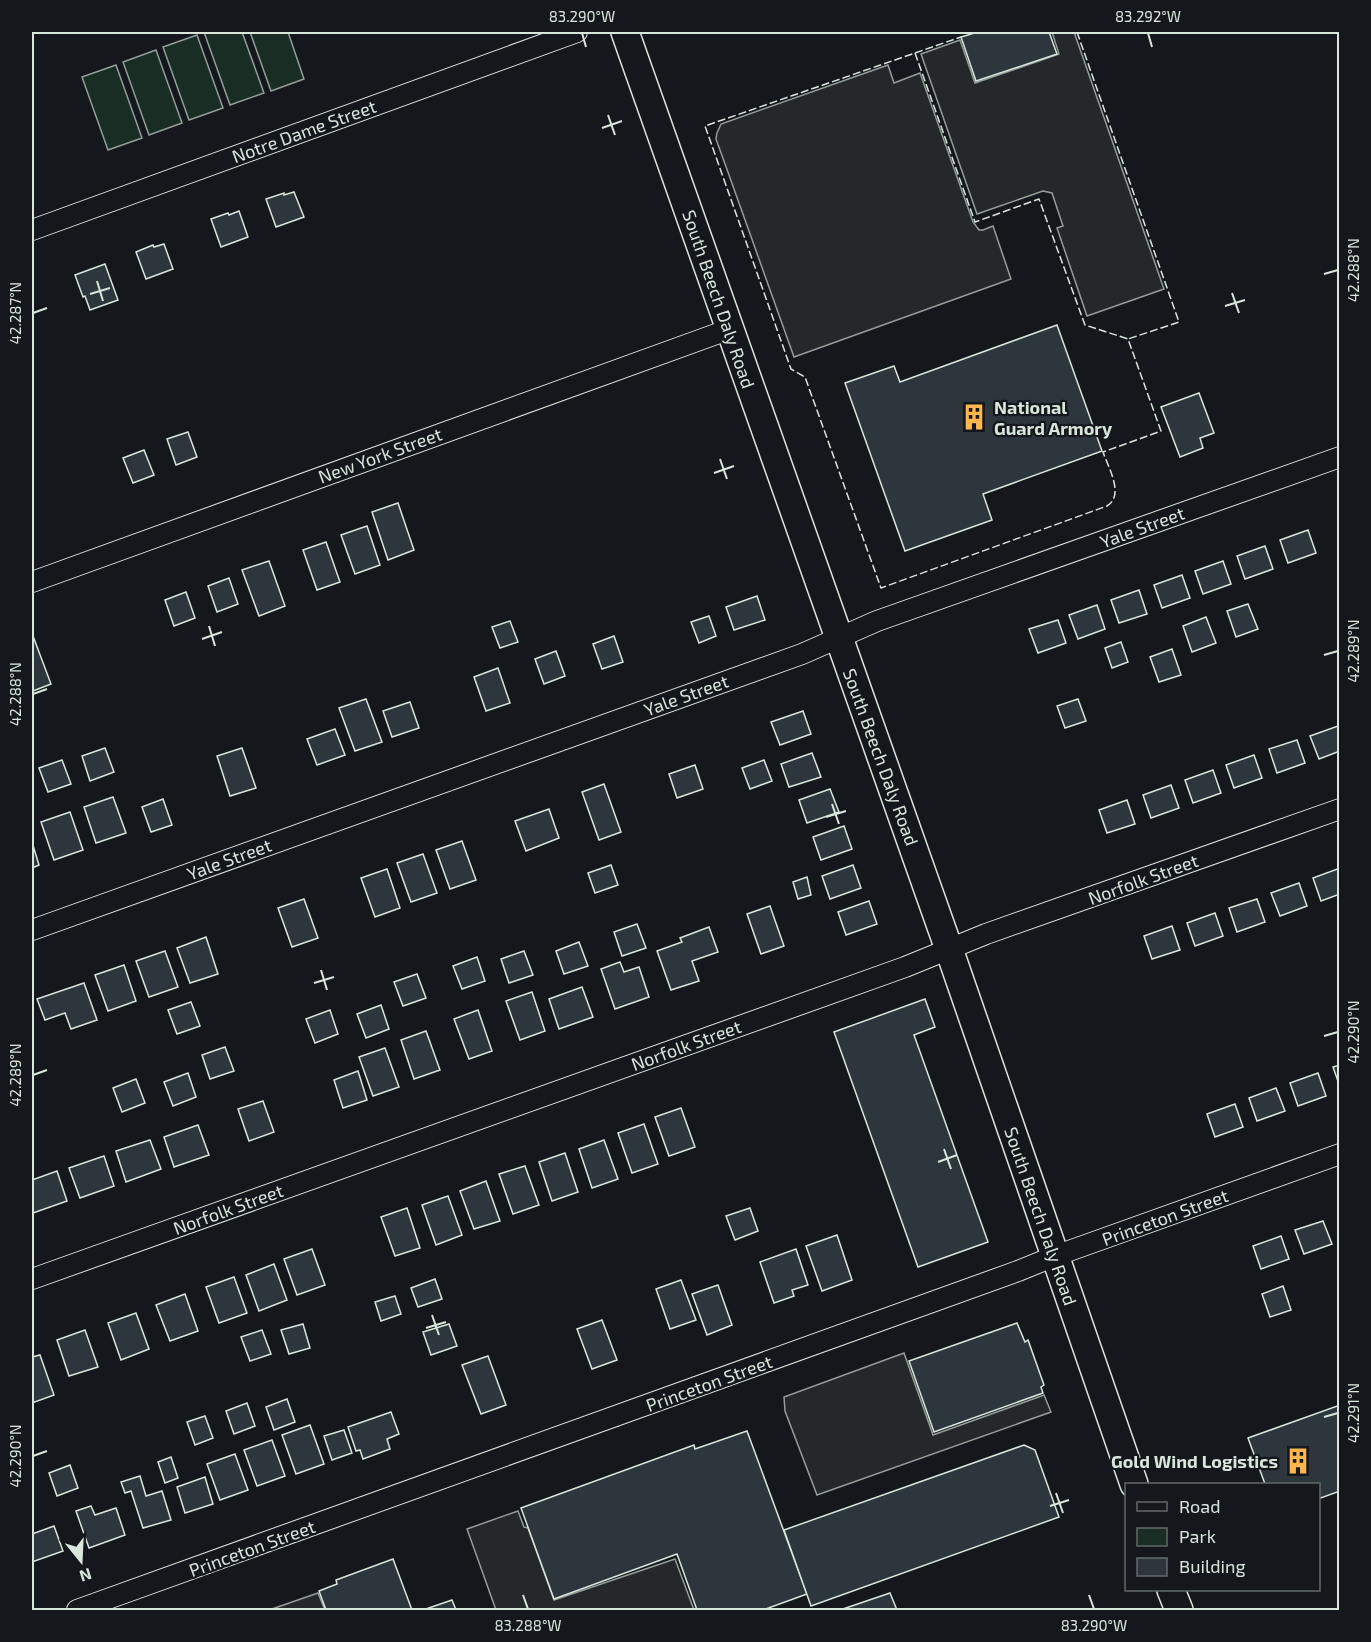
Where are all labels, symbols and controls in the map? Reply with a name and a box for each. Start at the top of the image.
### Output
text: 83.290°W [549,7,615,25]
text: 83.292°W [1115,7,1181,25]
street label: Notre Dame Street [229,95,379,167]
street label: South Beech Daly Road [678,207,760,391]
text: 42.288°N [1344,238,1362,302]
text: 42.287°N [6,282,24,344]
place label: National Guard Armory [994,396,1113,439]
building icon: National Guard Armory [959,402,989,432]
street label: New York Street [315,422,445,488]
street label: Yale Street [1097,502,1187,552]
text: 42.289°N [1344,619,1362,683]
text: 42.288°N [6,662,24,726]
street label: South Beech Daly Road [839,665,923,849]
street label: Yale Street [641,670,731,720]
street label: Yale Street [184,834,274,884]
street label: Norfolk Street [1085,849,1201,909]
text: 42.290°N [1344,1000,1362,1064]
street label: Norfolk Street [628,1015,744,1075]
text: 42.289°N [6,1043,24,1107]
street label: South Beech Daly Road [1000,1124,1082,1308]
street label: Norfolk Street [170,1179,286,1239]
street label: Princeton Street [1099,1184,1231,1250]
street label: Princeton Street [643,1350,775,1416]
text: 42.291°N [1344,1383,1362,1443]
text: 42.290°N [6,1424,24,1488]
building icon: Gold Wind Logistics [1283,1446,1313,1476]
place label: Gold Wind Logistics [1111,1450,1278,1472]
legend [1125,1483,1320,1591]
text: Road [1179,1495,1220,1517]
street label: Princeton Street [186,1515,318,1581]
text: Park [1179,1525,1216,1547]
north arrow [51,1531,111,1591]
text: Building [1179,1555,1246,1577]
text: N [77,1565,94,1587]
text: 83.288°W [494,1616,562,1634]
text: 83.290°W [1061,1616,1127,1634]

